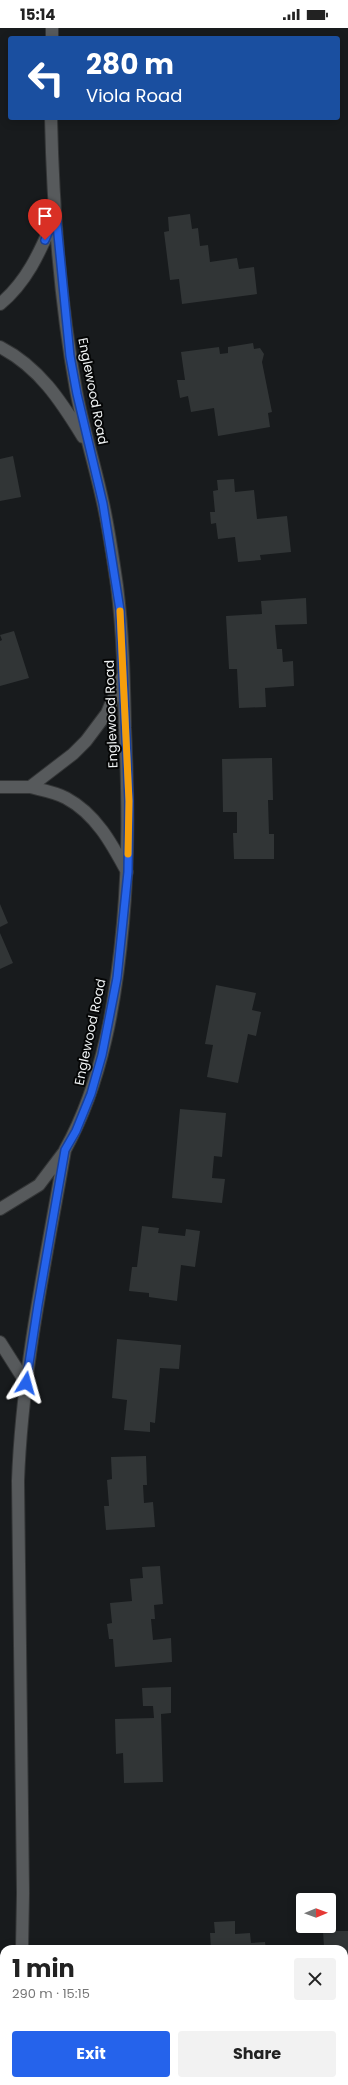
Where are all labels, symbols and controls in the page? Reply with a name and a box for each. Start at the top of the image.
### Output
text: 15:14 [20,4,55,25]
text: 280 m [86,45,174,84]
icon: left [20,52,72,104]
text: Viola Road [86,83,182,108]
pin [28,199,62,240]
icon: arrive [34,205,56,227]
street label: Englewood Road [73,336,113,446]
street label: Englewood Road [100,659,122,769]
street label: Englewood Road [69,977,111,1087]
position arrow [5,1362,47,1404]
north arrow [296,1893,336,1933]
map controls [296,1893,336,1933]
text: 1 min [12,1952,75,1985]
button: close [294,1958,336,2000]
text: 290 m · 15:15 [12,1984,90,2003]
button: Exit [12,2031,170,2077]
button: Share [178,2031,336,2077]

